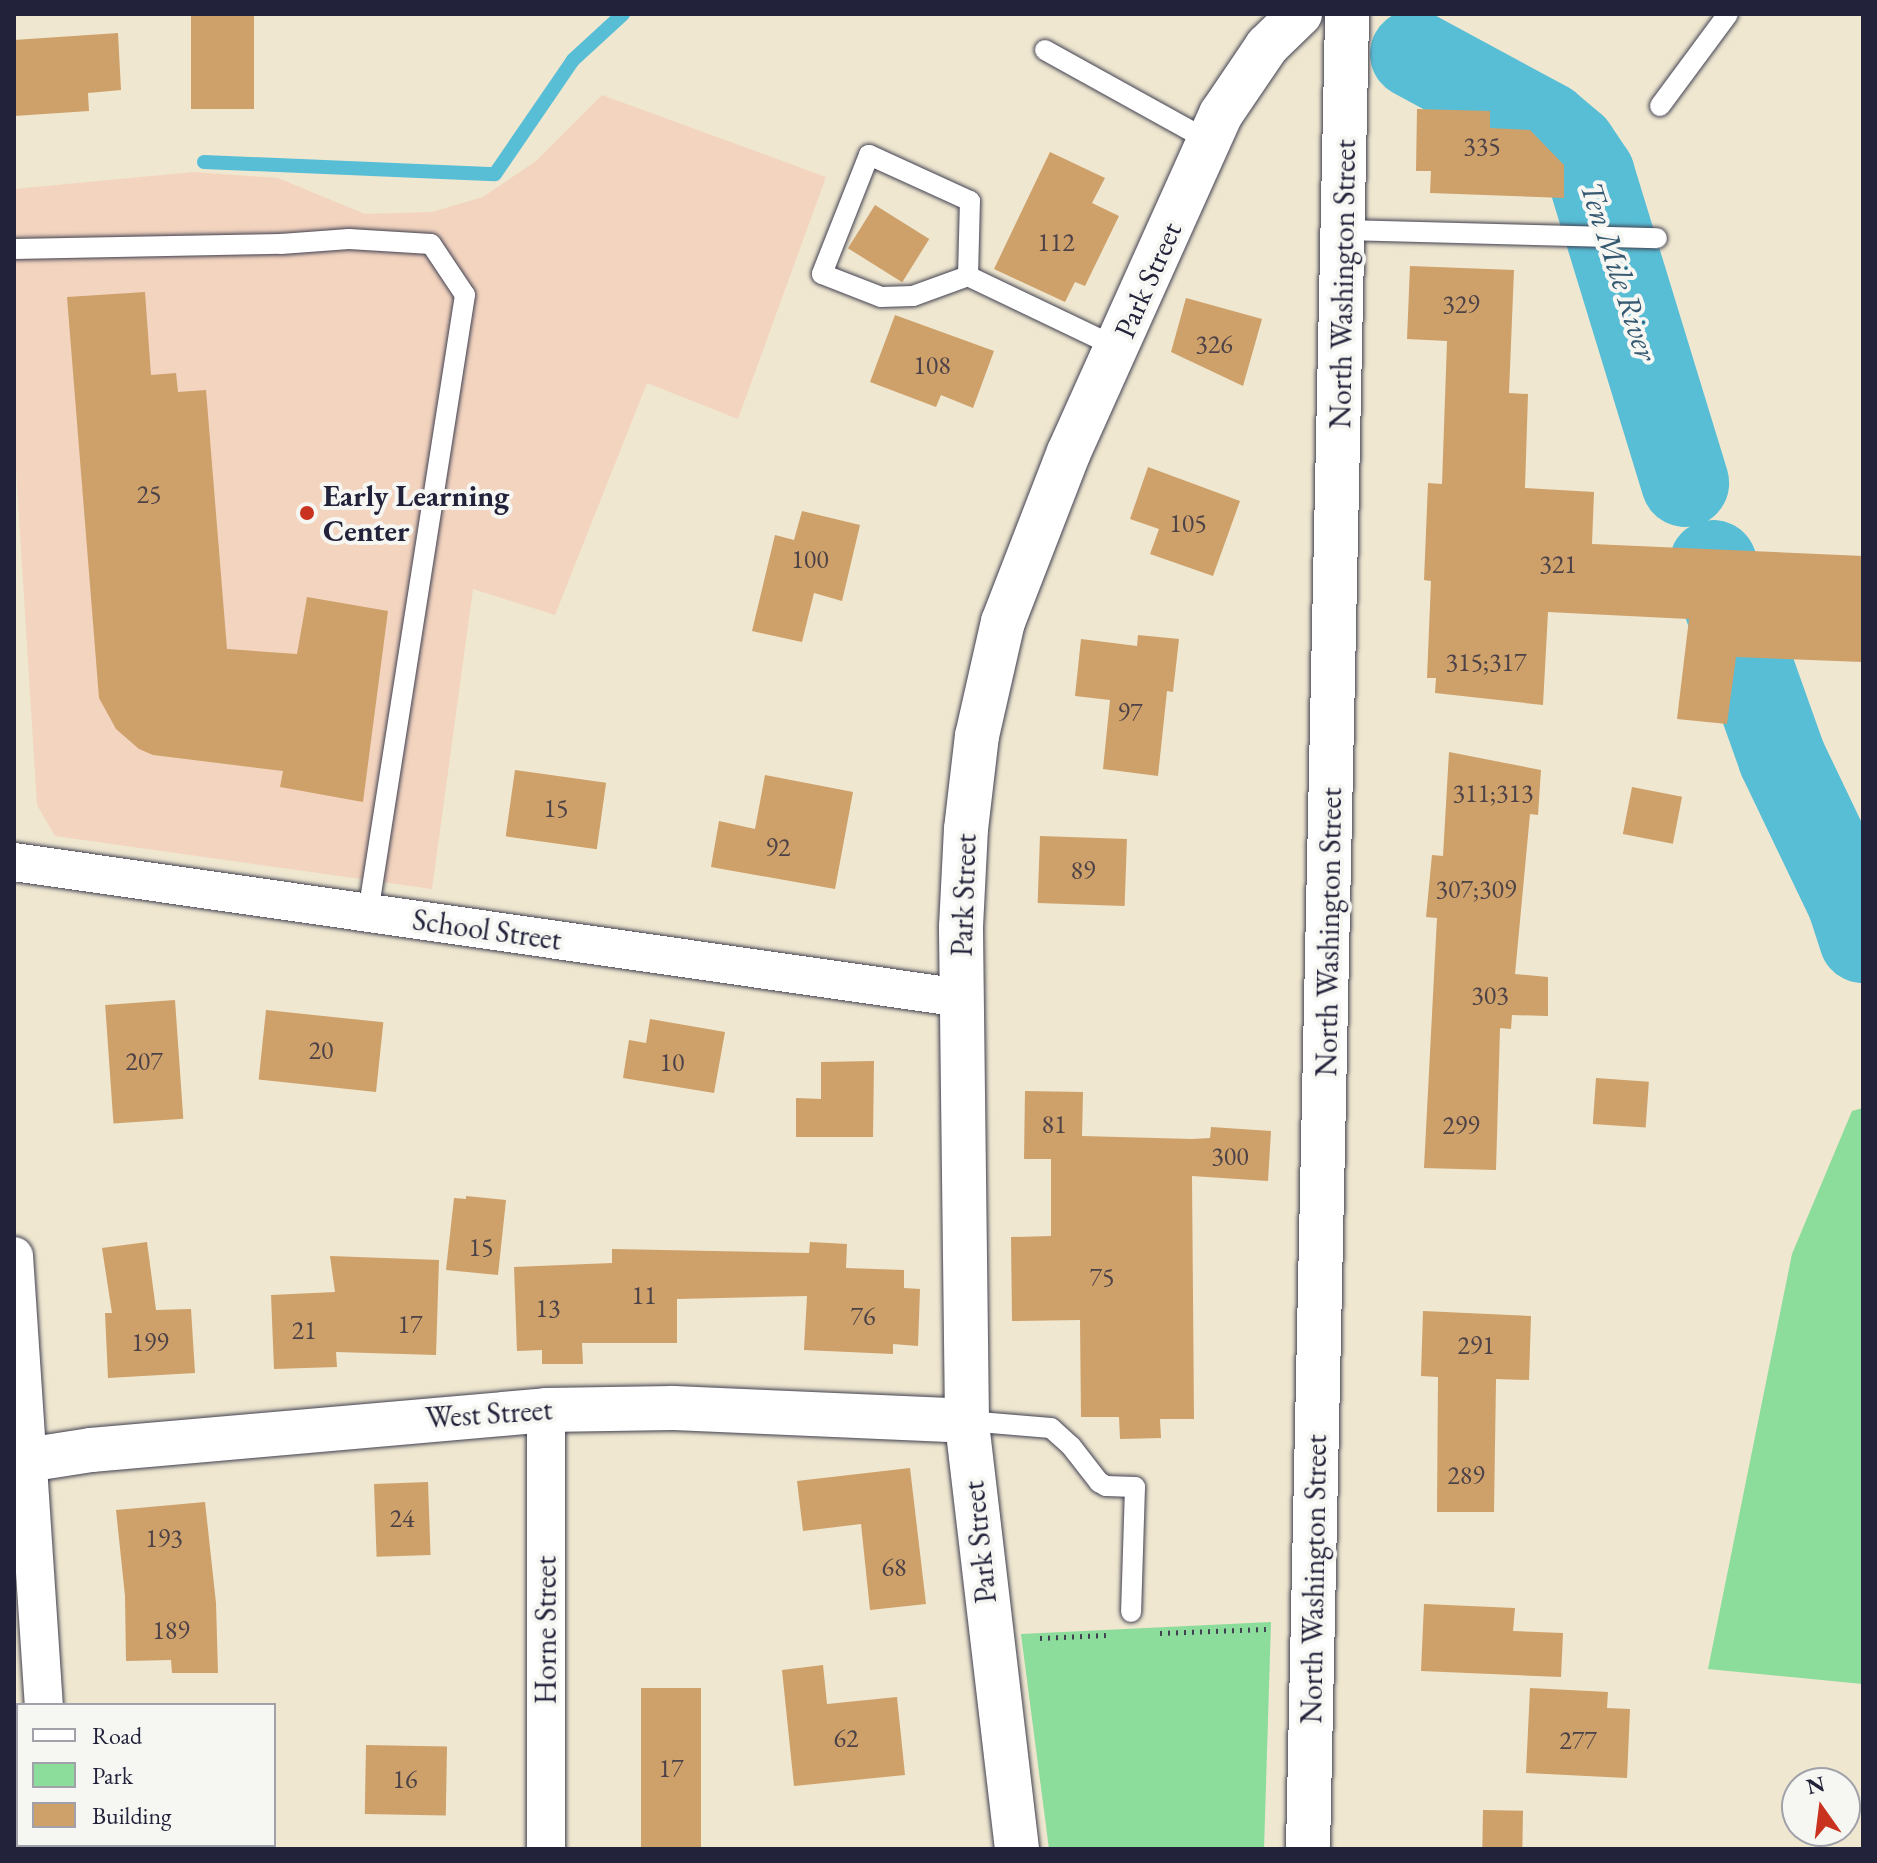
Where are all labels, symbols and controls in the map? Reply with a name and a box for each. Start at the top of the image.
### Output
house number: 335 [1463,131,1501,163]
street label: North Washington Street [1322,139,1364,429]
water label: Ten Mile River [1572,177,1666,365]
street label: Park Street [1107,216,1189,344]
house number: 112 [1037,227,1075,259]
house number: 329 [1442,289,1480,321]
house number: 326 [1195,329,1233,361]
house number: 108 [913,350,951,382]
place label: Early Learning Center [323,478,509,548]
house number: 25 [137,479,161,511]
marker: Early Learning Center [298,504,316,522]
house number: 105 [1169,508,1207,540]
house number: 100 [791,544,829,576]
house number: 321 [1539,549,1577,581]
house number: 315;317 [1446,647,1526,679]
house number: 97 [1118,697,1142,729]
house number: 311;313 [1453,778,1533,810]
street label: North Washington Street [1308,787,1350,1077]
house number: 15 [544,793,568,825]
house number: 92 [766,832,790,864]
street label: Park Street [944,833,984,957]
house number: 89 [1071,855,1095,887]
house number: 307;309 [1436,874,1516,906]
street label: School Street [410,902,564,958]
house number: 303 [1471,980,1509,1012]
house number: 20 [309,1035,333,1067]
house number: 207 [125,1046,163,1078]
house number: 10 [660,1047,684,1079]
house number: 81 [1042,1109,1066,1141]
house number: 299 [1442,1110,1480,1142]
house number: 300 [1211,1141,1249,1173]
house number: 15 [469,1232,493,1264]
house number: 75 [1090,1262,1114,1294]
house number: 11 [632,1280,656,1312]
house number: 13 [536,1293,560,1325]
house number: 76 [851,1301,875,1333]
house number: 17 [398,1309,422,1341]
house number: 21 [292,1315,316,1347]
house number: 199 [131,1327,169,1359]
house number: 291 [1457,1330,1495,1362]
street label: West Street [424,1392,554,1436]
street label: North Washington Street [1293,1434,1335,1724]
house number: 289 [1447,1460,1485,1492]
street label: Park Street [956,1479,1004,1605]
house number: 24 [390,1503,414,1535]
house number: 193 [145,1523,183,1555]
house number: 68 [882,1552,906,1584]
street label: Horne Street [528,1556,564,1704]
house number: 189 [152,1615,190,1647]
legend [16,1703,276,1847]
text: Road [92,1720,142,1751]
house number: 62 [834,1723,858,1755]
house number: 277 [1559,1725,1597,1757]
house number: 17 [659,1753,683,1785]
text: Park [92,1760,133,1791]
house number: 16 [393,1764,417,1796]
north arrow [1781,1767,1861,1847]
text: N [1803,1769,1828,1801]
text: Building [92,1800,172,1831]

